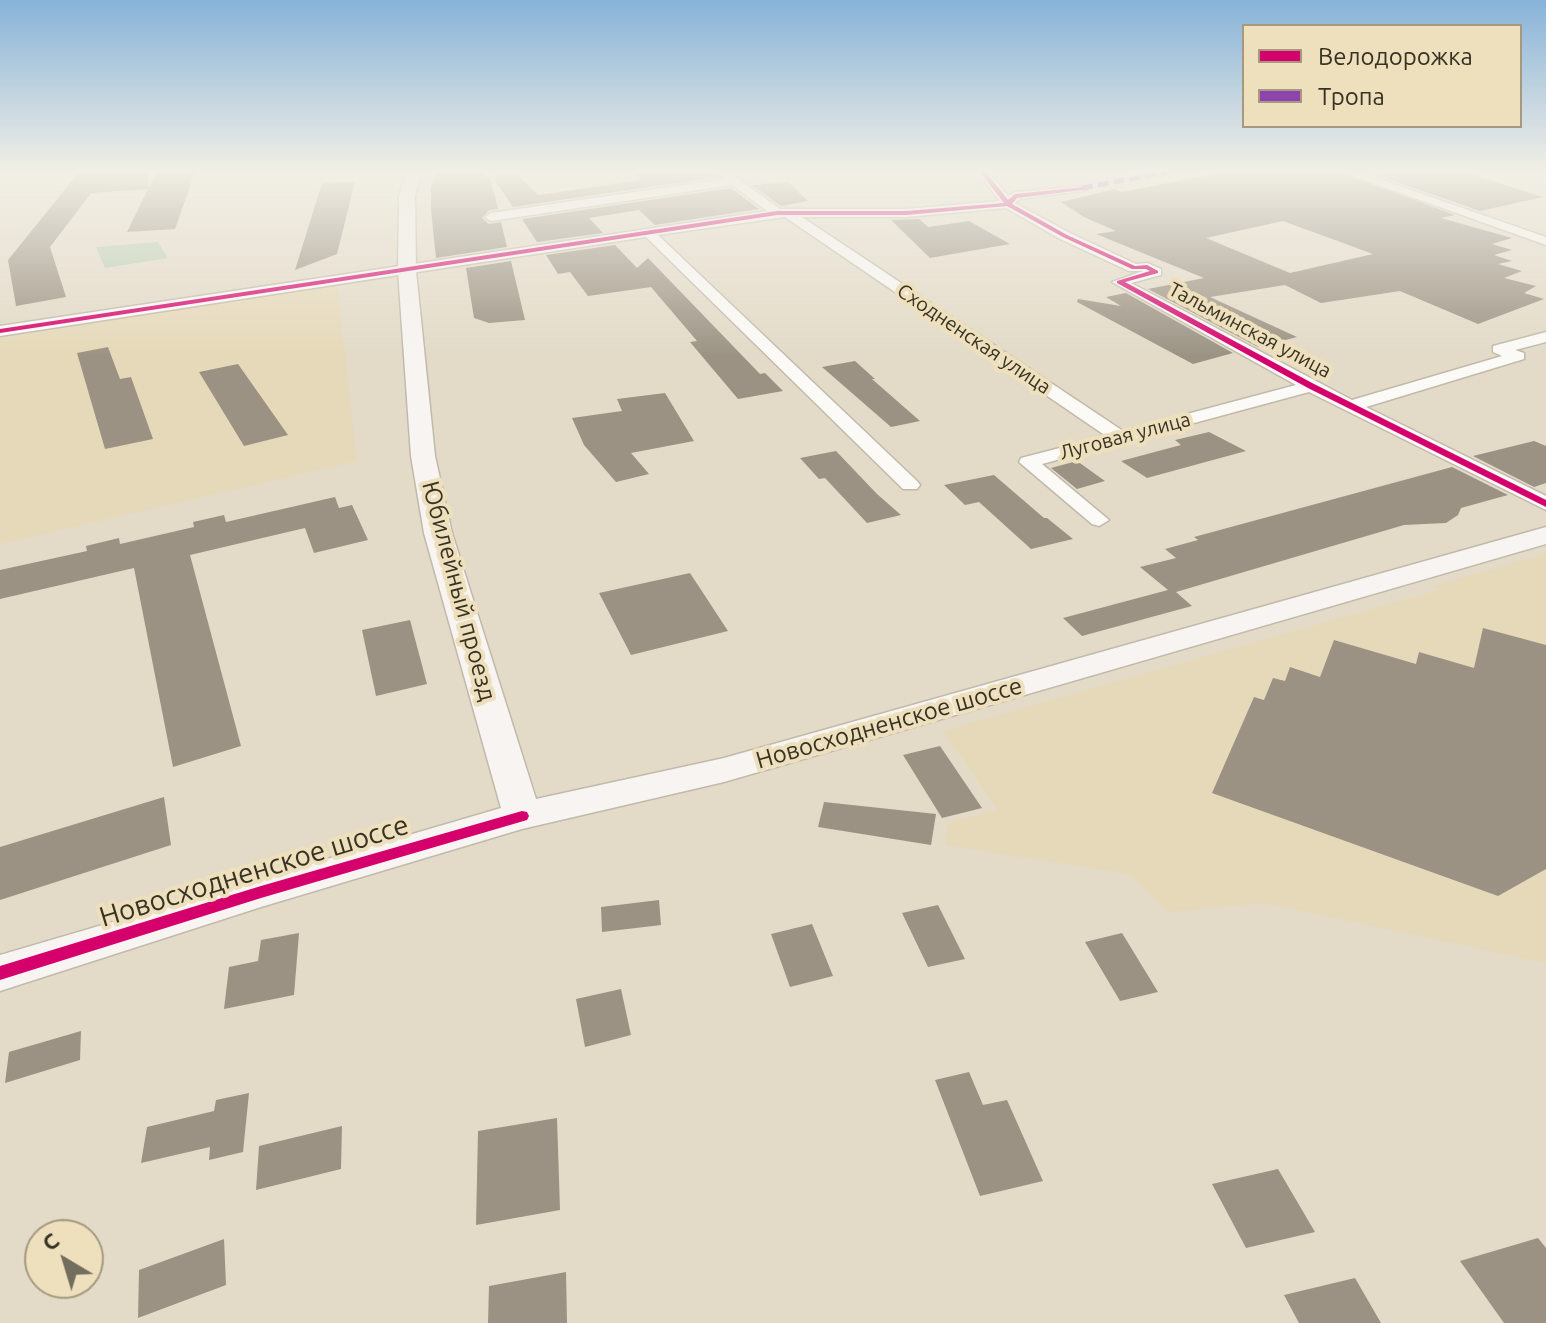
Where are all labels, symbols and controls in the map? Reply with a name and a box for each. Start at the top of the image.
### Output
legend [1242,24,1522,128]
text: Велодорожка [1318,43,1473,70]
text: Тропа [1318,83,1385,110]
street label: Тальминская улица [1165,277,1335,383]
street label: Сходненская улица [893,279,1055,399]
street label: Луговая улица [1057,407,1193,465]
street label: Юбилейный проезд [416,478,502,704]
street label: Новосходненское шоссе [753,671,1025,775]
street label: Новосходненское шоссе [95,808,413,934]
north arrow [24,1219,104,1299]
text: С [37,1227,63,1255]

